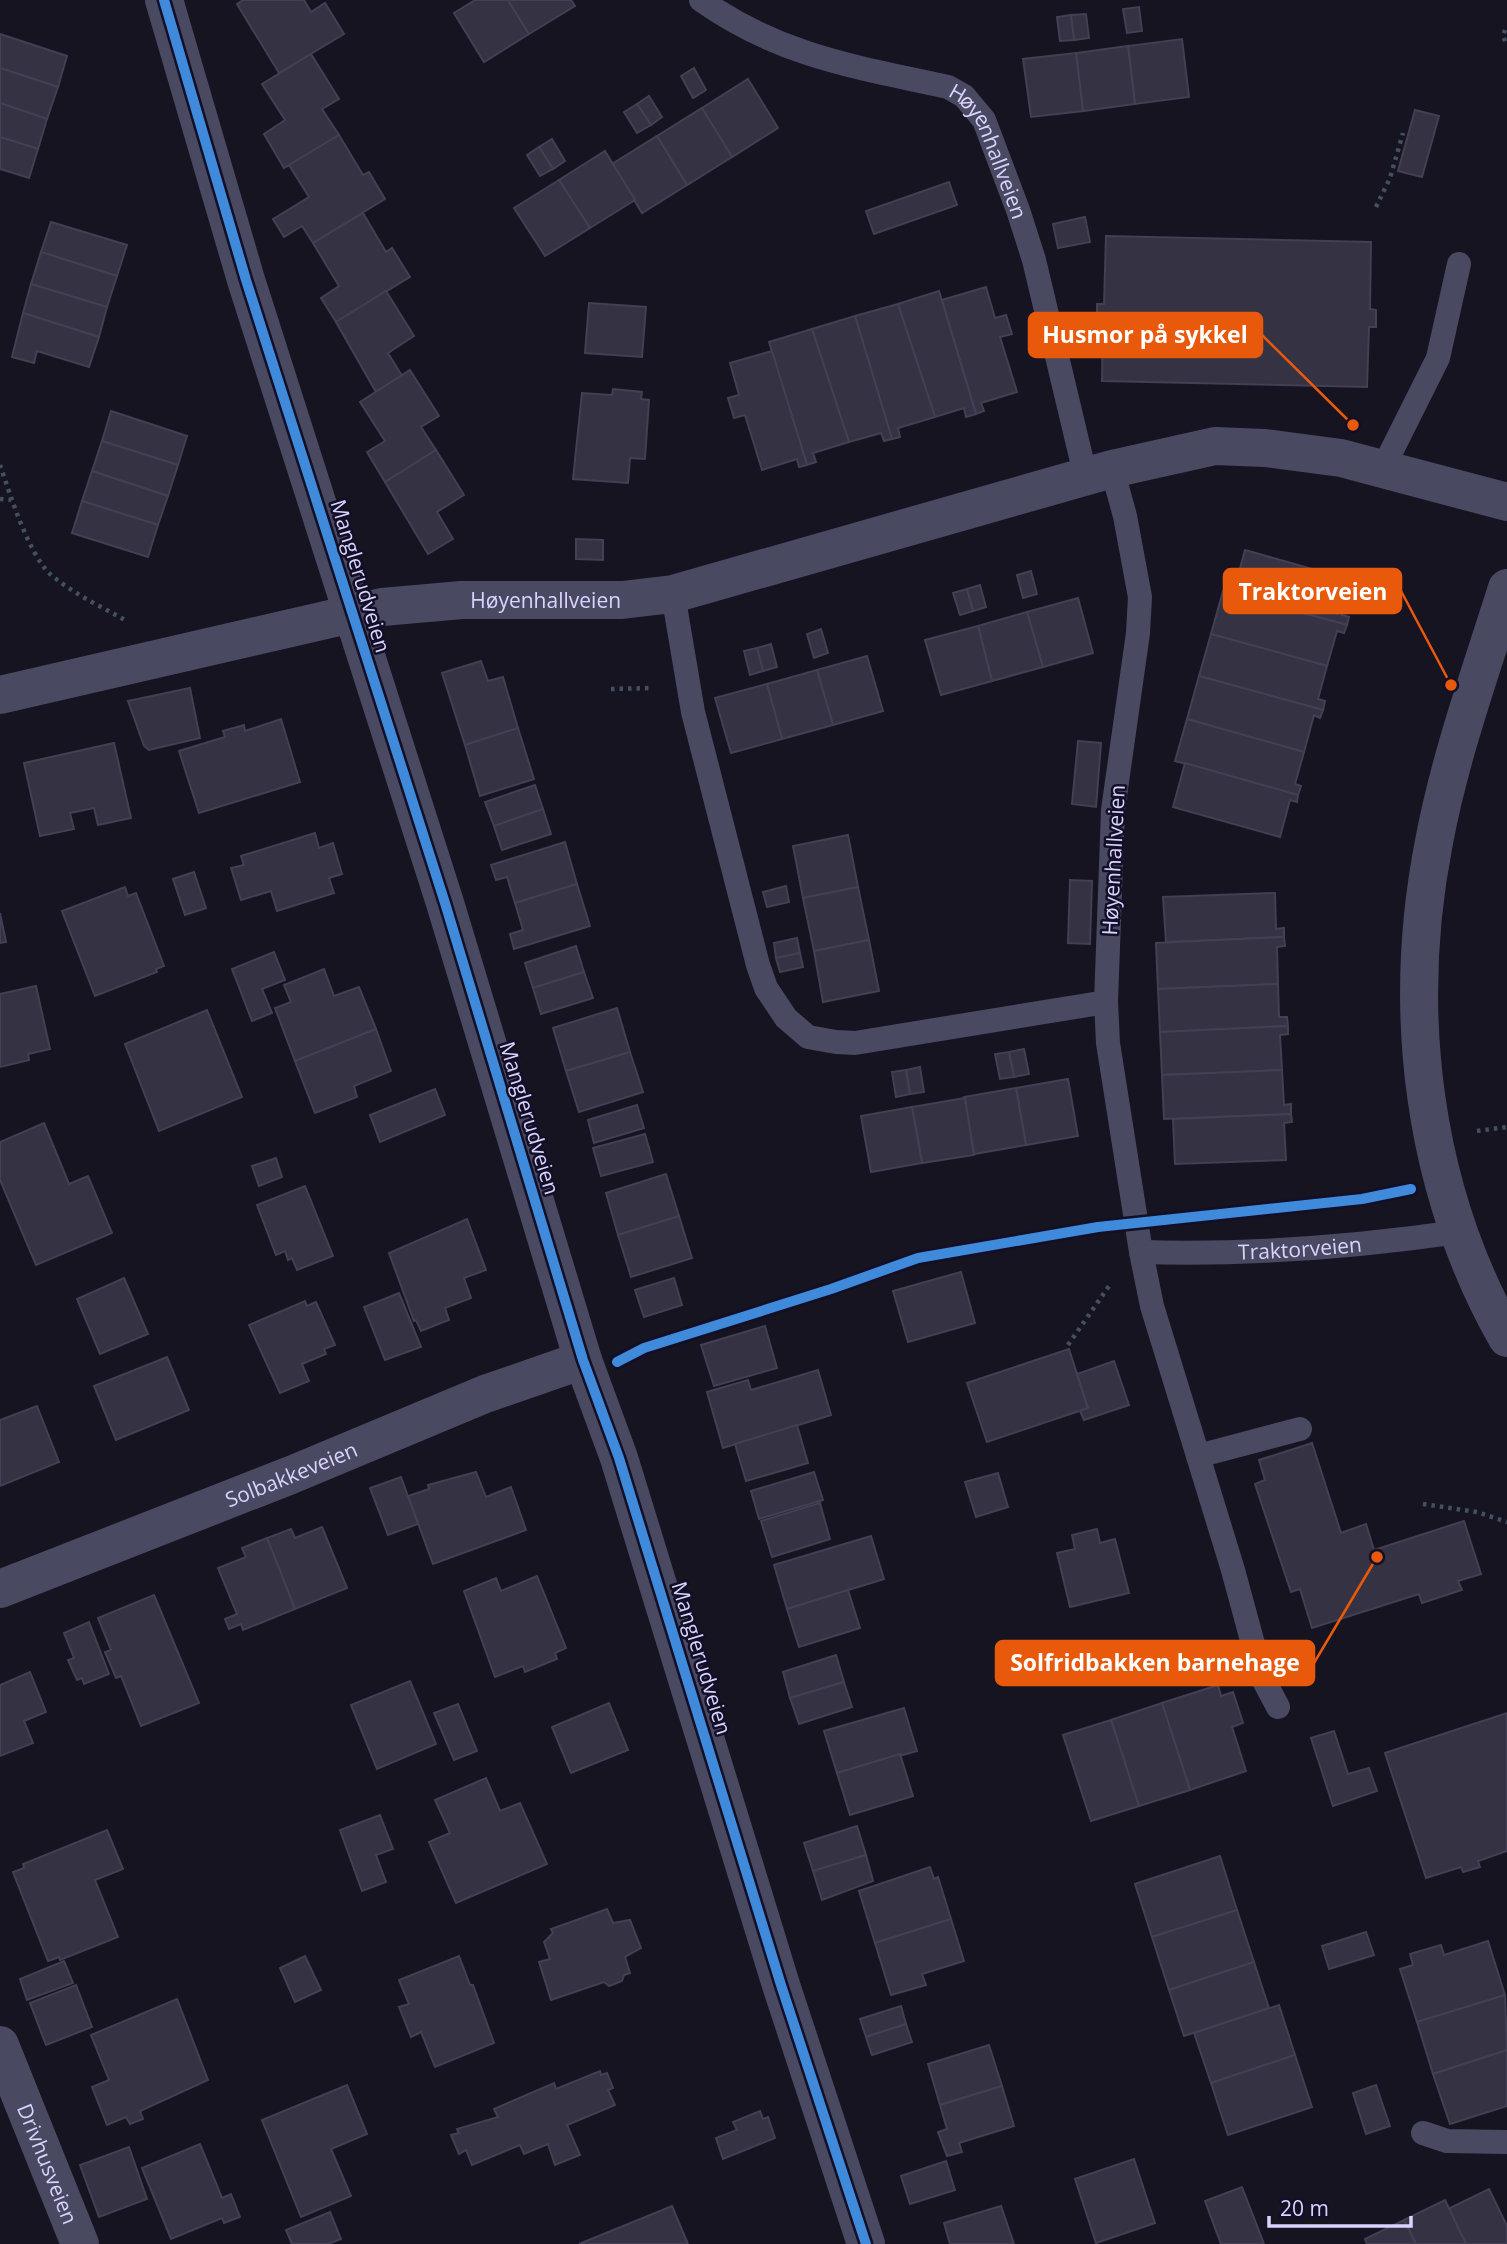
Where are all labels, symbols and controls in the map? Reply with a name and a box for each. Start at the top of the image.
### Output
street label: Høyenhallveien [944,77,1034,222]
callout: Husmor på sykkel [1029,313,1262,357]
text: Husmor på sykkel [1042,318,1248,350]
street label: Manglerudveien [324,496,398,656]
callout: Traktorveien [1224,569,1401,613]
text: Traktorveien [1239,575,1387,607]
street label: Høyenhallveien [470,586,621,614]
street label: Høyenhallveien [1095,784,1131,936]
street label: Manglerudveien [493,1038,567,1198]
street label: Traktorveien [1238,1230,1363,1266]
street label: Solbakkeveien [221,1435,362,1513]
street label: Manglerudveien [665,1578,739,1738]
callout: Solfridbakken barnehage [996,1641,1314,1685]
text: Solfridbakken barnehage [1010,1646,1300,1678]
street label: Drivhusveien [11,2099,85,2228]
scale bar [1269,2184,1411,2228]
text: 20 m [1280,2194,1329,2222]

